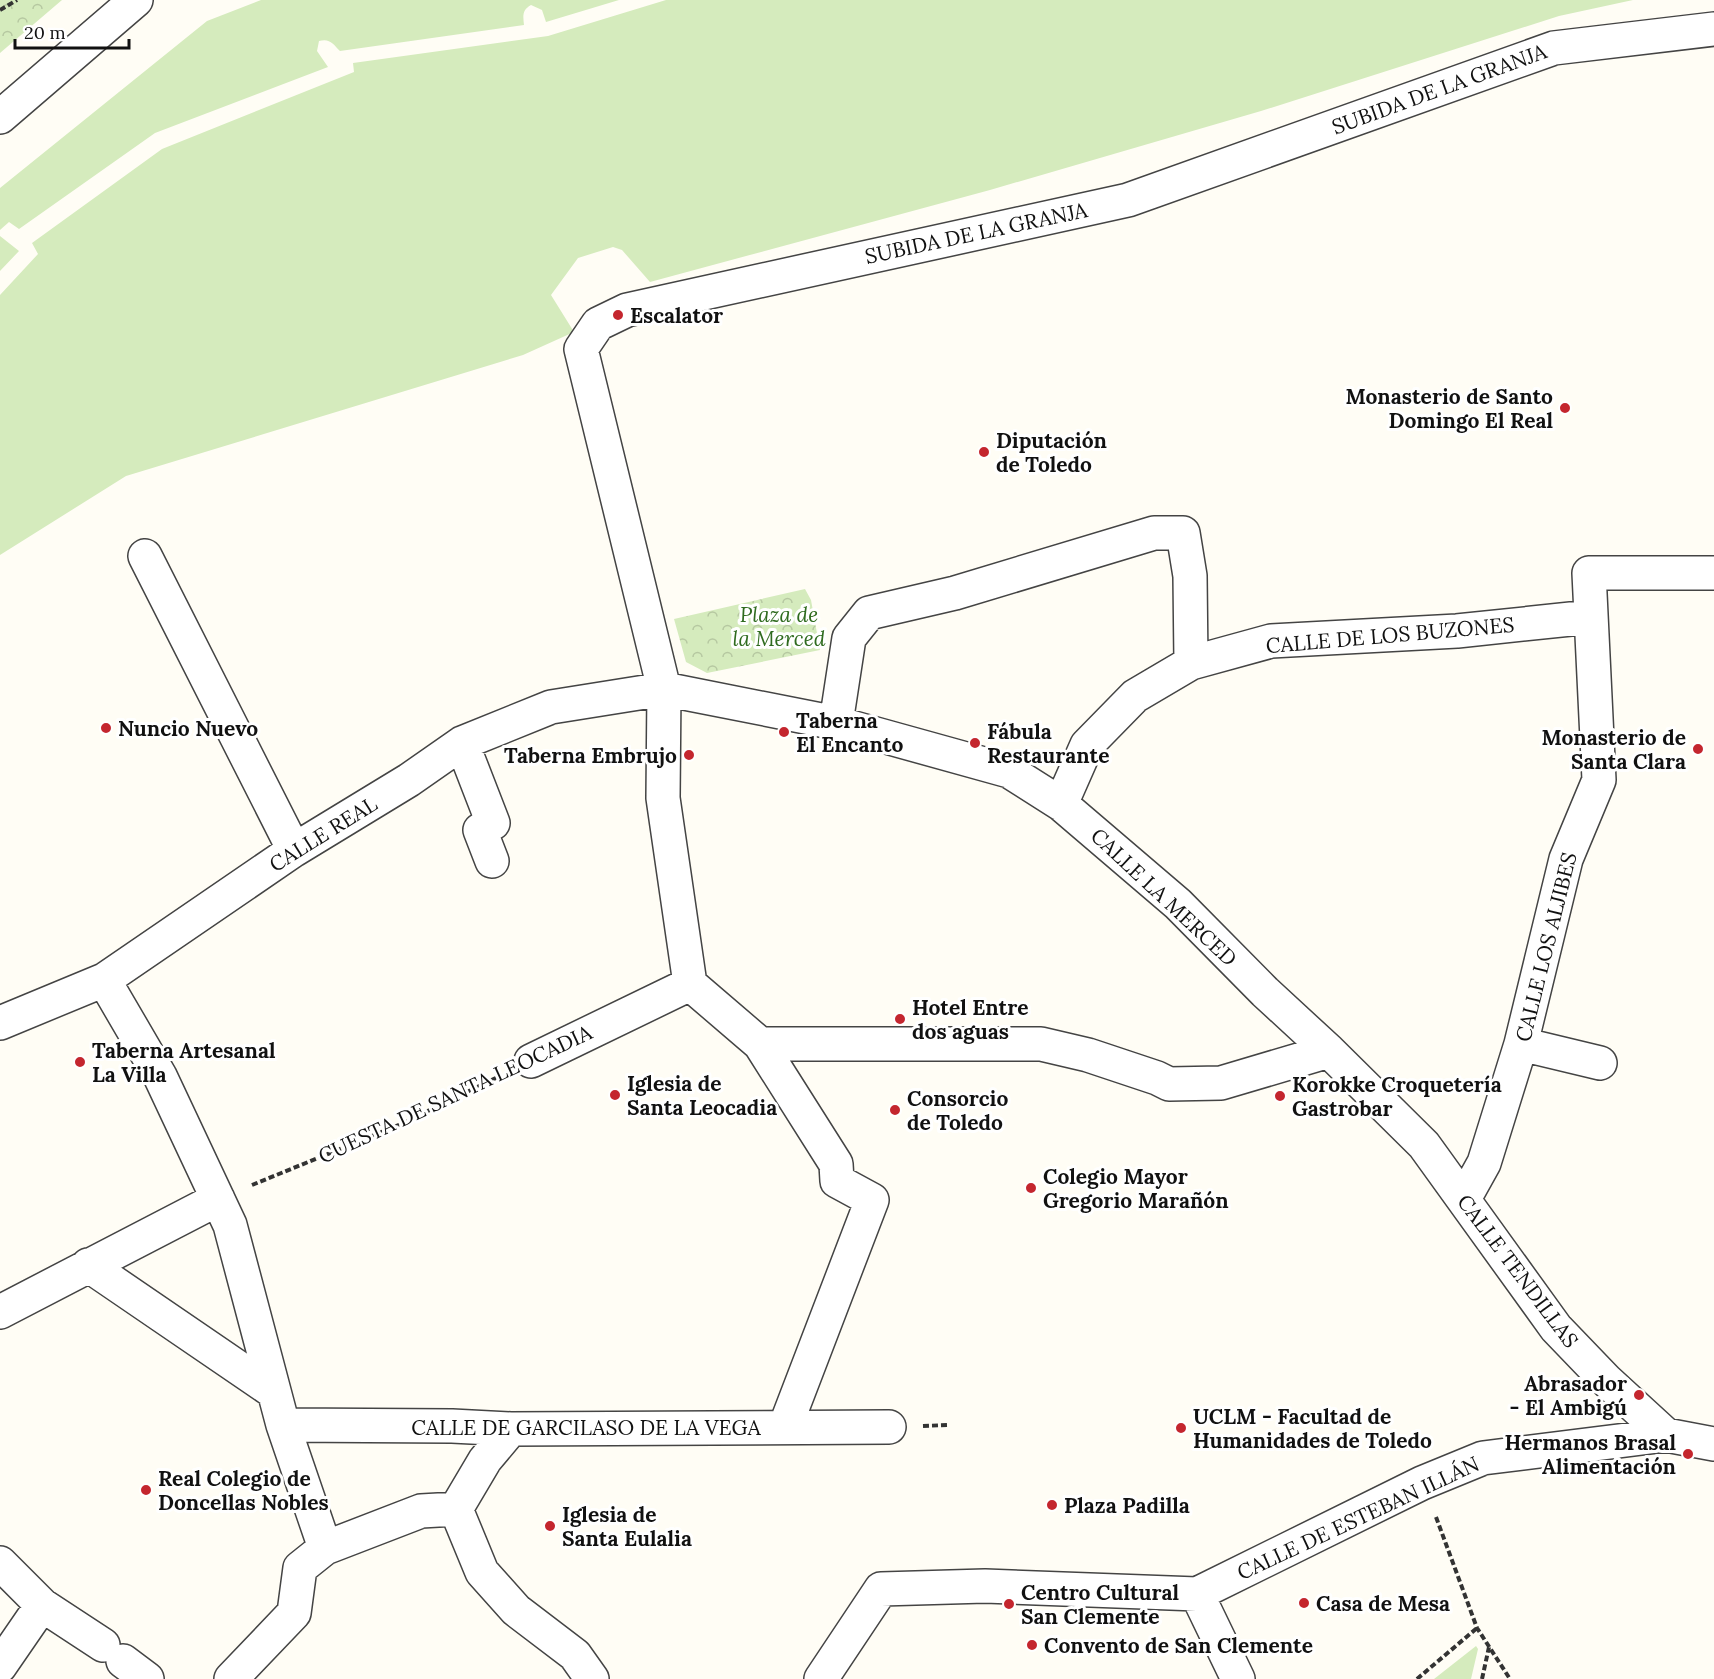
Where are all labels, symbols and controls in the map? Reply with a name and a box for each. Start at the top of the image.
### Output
scale bar [15,12,129,50]
text: 20 m [24,21,66,44]
street label: SUBIDA DE LA GRANJA [1328,37,1551,140]
street label: SUBIDA DE LA GRANJA [862,196,1090,270]
place label: Escalator [630,302,723,329]
marker: Escalator [611,308,625,322]
place label: Monasterio de Santo Domingo El Real [1346,383,1553,434]
marker: Monasterio de Santo Domingo El Real [1558,401,1572,415]
place label: Diputación de Toledo [996,427,1107,478]
marker: Diputación de Toledo [977,445,991,459]
park label: Plaza de la Merced [733,601,826,652]
street label: CALLE DE LOS BUZONES [1265,611,1515,659]
place label: Taberna El Encanto [796,707,903,758]
place label: Nuncio Nuevo [118,715,258,742]
place label: Fábula Restaurante [987,718,1109,769]
marker: Nuncio Nuevo [99,721,113,735]
place label: Monasterio de Santa Clara [1541,724,1686,775]
marker: Taberna El Encanto [777,725,791,739]
marker: Fábula Restaurante [968,736,982,750]
place label: Taberna Embrujo [504,742,677,769]
marker: Monasterio de Santa Clara [1691,742,1705,756]
marker: Taberna Embrujo [682,748,696,762]
street label: CALLE REAL [264,790,382,878]
street label: CALLE LA MERCED [1085,822,1243,972]
street label: CALLE LOS ALJIBES [1509,849,1583,1045]
place label: Hotel Entre dos aguas [912,994,1029,1045]
marker: Hotel Entre dos aguas [893,1012,907,1026]
street label: CUESTA DE SANTA LEOCADIA [314,1018,597,1169]
place label: Taberna Artesanal La Villa [92,1037,276,1088]
marker: Taberna Artesanal La Villa [73,1055,87,1069]
place label: Iglesia de Santa Leocadia [627,1070,777,1121]
place label: Korokke Croquetería Gastrobar [1292,1071,1502,1122]
place label: Consorcio de Toledo [907,1085,1008,1136]
marker: Iglesia de Santa Leocadia [608,1088,622,1102]
marker: Korokke Croquetería Gastrobar [1273,1089,1287,1103]
marker: Consorcio de Toledo [888,1103,902,1117]
place label: Colegio Mayor Gregorio Marañón [1043,1163,1229,1214]
marker: Colegio Mayor Gregorio Marañón [1024,1181,1038,1195]
street label: CALLE TENDILLAS [1452,1189,1584,1353]
place label: Abrasador - El Ambigú [1510,1370,1627,1421]
marker: Abrasador - El Ambigú [1632,1388,1646,1402]
place label: UCLM - Facultad de Humanidades de Toledo [1193,1403,1432,1454]
street label: CALLE DE GARCILASO DE LA VEGA [411,1414,762,1441]
marker: UCLM - Facultad de Humanidades de Toledo [1174,1421,1188,1435]
place label: Hermanos Brasal Alimentación [1505,1429,1676,1480]
marker: Hermanos Brasal Alimentación [1681,1447,1695,1461]
street label: CALLE DE ESTEBAN ILLÁN [1233,1450,1483,1586]
place label: Real Colegio de Doncellas Nobles [158,1465,329,1516]
marker: Real Colegio de Doncellas Nobles [139,1483,153,1497]
place label: Plaza Padilla [1064,1492,1190,1519]
marker: Plaza Padilla [1045,1498,1059,1512]
place label: Iglesia de Santa Eulalia [562,1501,692,1552]
marker: Iglesia de Santa Eulalia [543,1519,557,1533]
place label: Centro Cultural San Clemente [1021,1579,1180,1630]
place label: Casa de Mesa [1316,1590,1450,1617]
marker: Casa de Mesa [1297,1596,1311,1610]
marker: Centro Cultural San Clemente [1002,1597,1016,1611]
place label: Convento de San Clemente [1044,1632,1313,1659]
marker: Convento de San Clemente [1025,1638,1039,1652]

